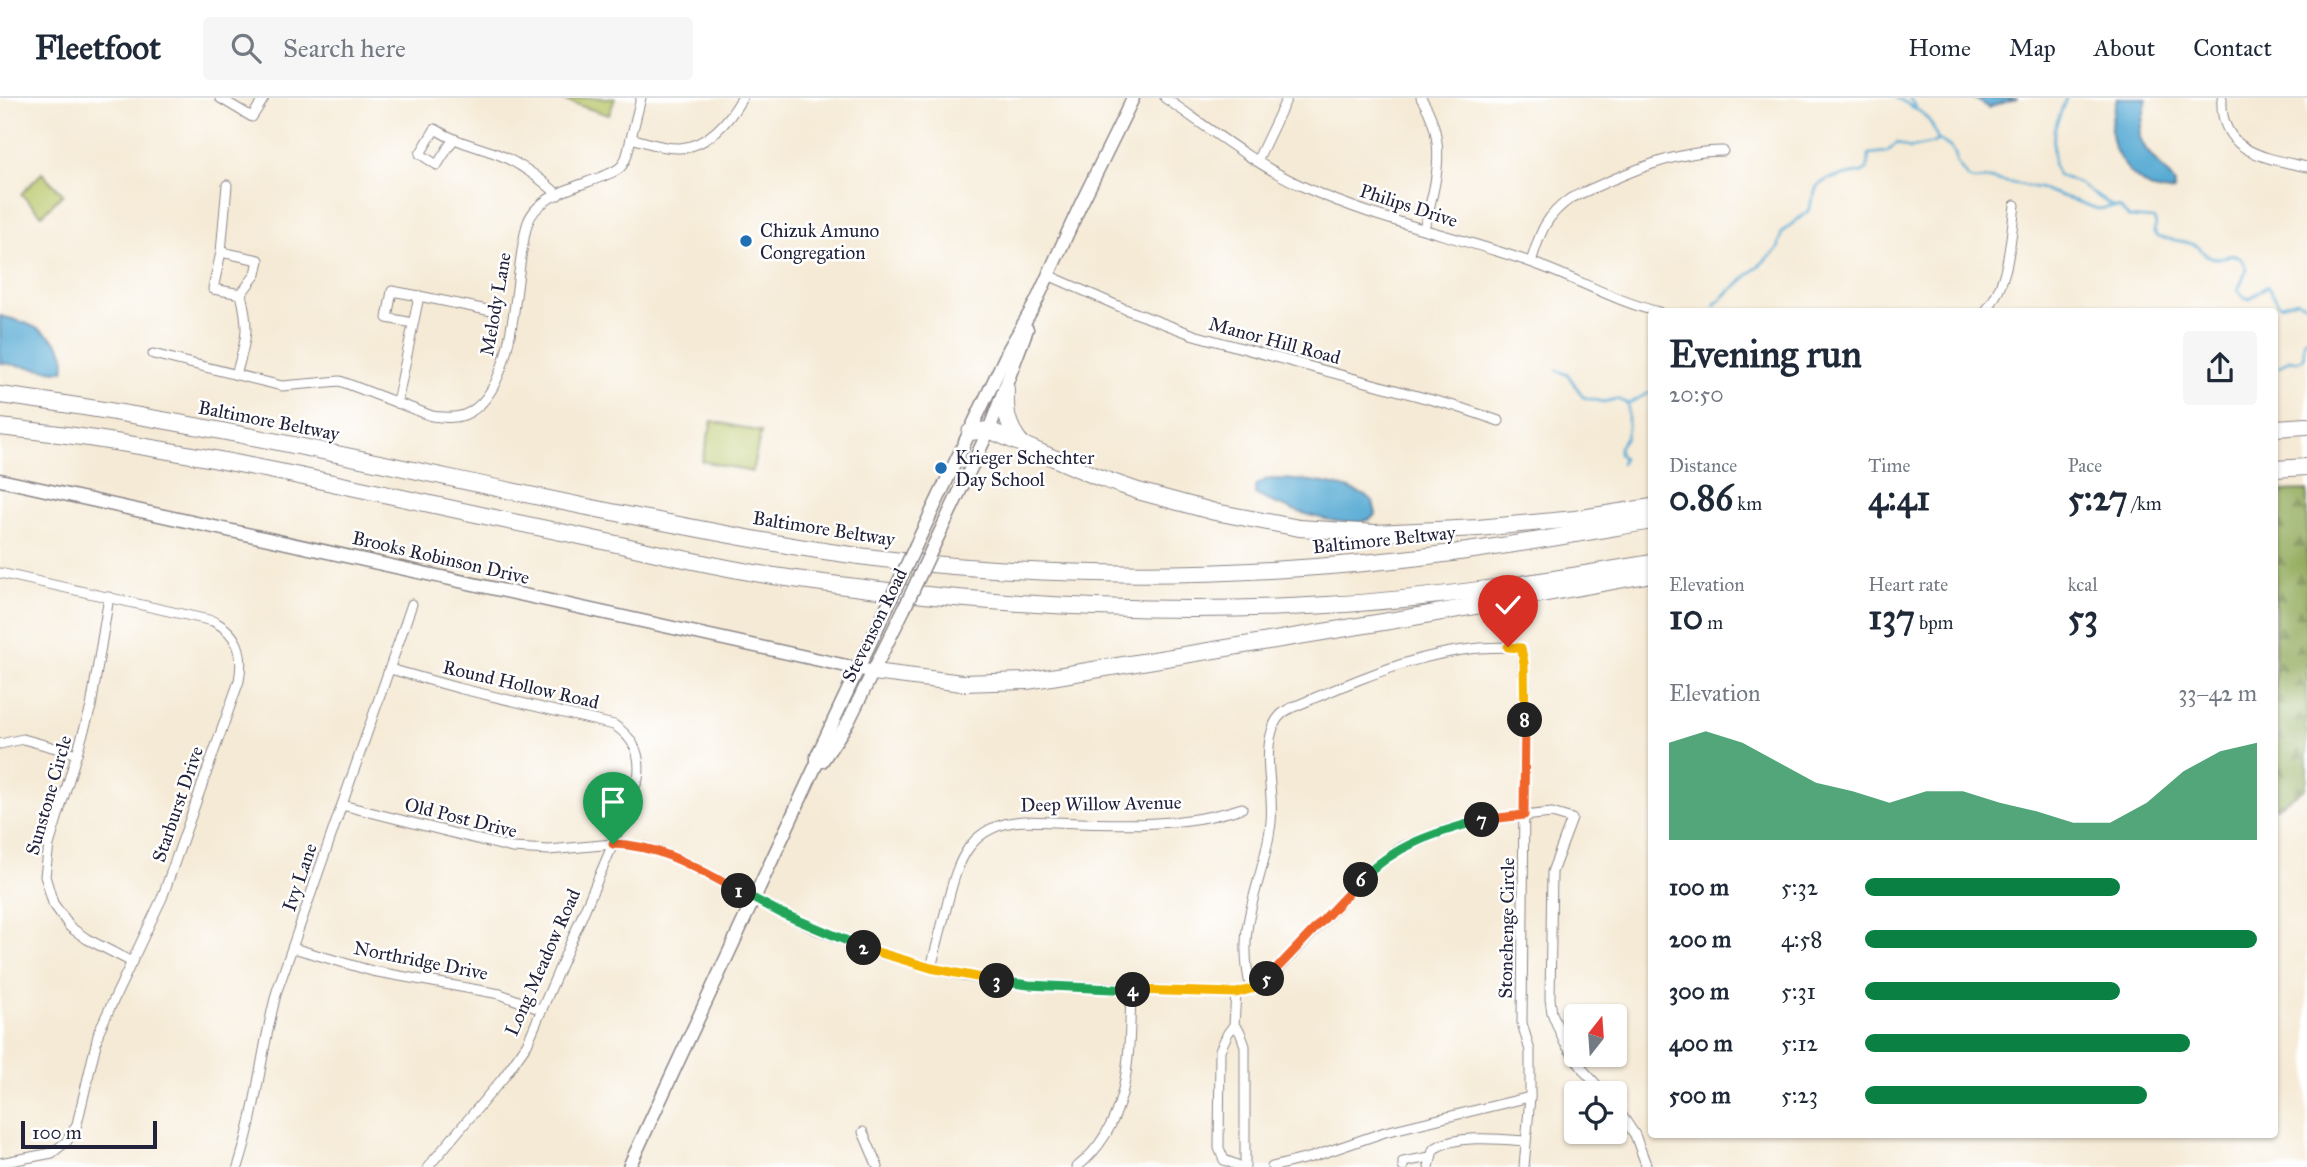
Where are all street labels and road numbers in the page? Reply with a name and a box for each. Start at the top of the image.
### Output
street label: Philips Drive [1357,179,1461,232]
street label: Melody Lane [475,250,516,358]
street label: Manor Hill Road [1207,312,1344,369]
street label: Baltimore Beltway [196,396,343,446]
street label: Baltimore Beltway [751,506,898,551]
street label: Baltimore Beltway [1311,520,1458,558]
street label: Brooks Robinson Drive [350,526,532,589]
street label: Stevenson Road [837,564,912,686]
street label: Round Hollow Road [441,655,602,714]
street label: Sunstone Circle [20,733,77,858]
street label: Starburst Drive [147,743,208,865]
street label: Deep Willow Avenue [1020,791,1182,816]
street label: Old Post Drive [402,792,520,843]
street label: Ivy Lane [277,840,322,914]
street label: Stonehenge Circle [1494,857,1520,999]
street label: Long Meadow Road [500,885,586,1040]
street label: Northridge Drive [352,936,490,986]

